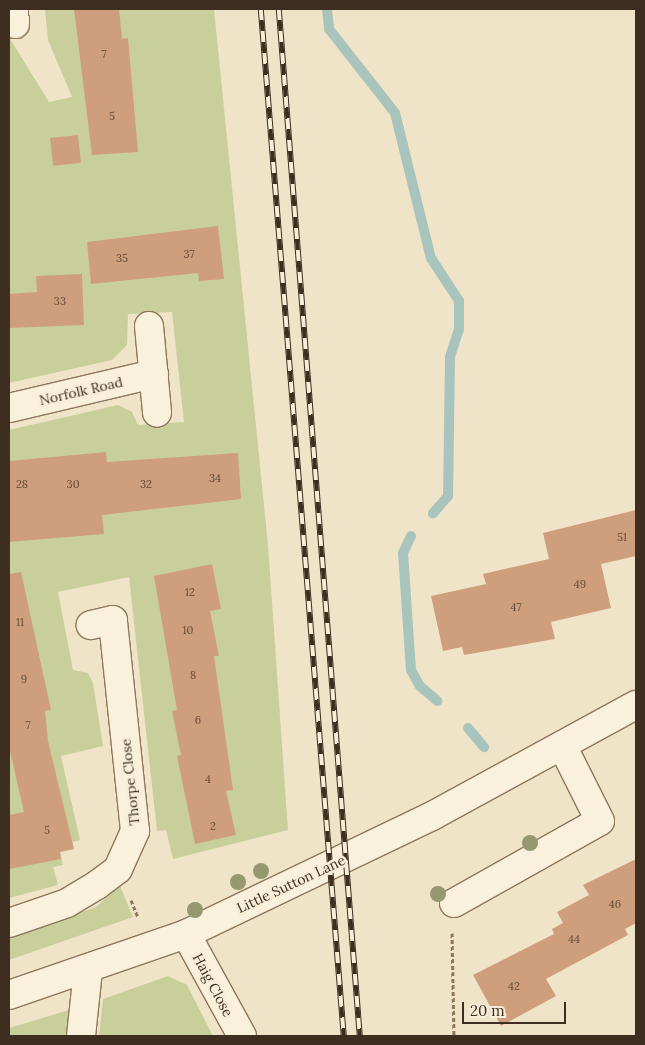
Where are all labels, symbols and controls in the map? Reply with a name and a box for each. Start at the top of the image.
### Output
house number: 7 [101,47,107,61]
house number: 5 [109,109,115,123]
house number: 37 [184,247,194,261]
house number: 35 [116,251,128,265]
house number: 33 [54,294,66,308]
street label: Norfolk Road [38,373,124,409]
house number: 34 [209,471,221,485]
house number: 28 [16,477,28,491]
house number: 30 [67,477,79,491]
house number: 32 [140,477,152,491]
house number: 51 [617,530,627,544]
house number: 49 [574,577,586,591]
house number: 12 [185,585,195,599]
house number: 47 [510,600,522,614]
house number: 11 [16,615,24,629]
house number: 10 [183,623,193,637]
house number: 8 [190,668,196,682]
house number: 9 [21,672,27,686]
house number: 6 [195,713,201,727]
house number: 7 [25,718,31,732]
street label: Thorpe Close [117,738,143,826]
house number: 4 [205,772,211,786]
house number: 2 [210,819,216,833]
house number: 5 [44,823,50,837]
street label: Little Sutton Lane [234,852,348,916]
house number: 46 [609,897,621,911]
house number: 44 [568,932,580,946]
street label: Haig Close [189,950,237,1020]
house number: 42 [508,979,520,993]
scale bar [465,992,569,1024]
text: 20 m [470,1001,505,1020]

